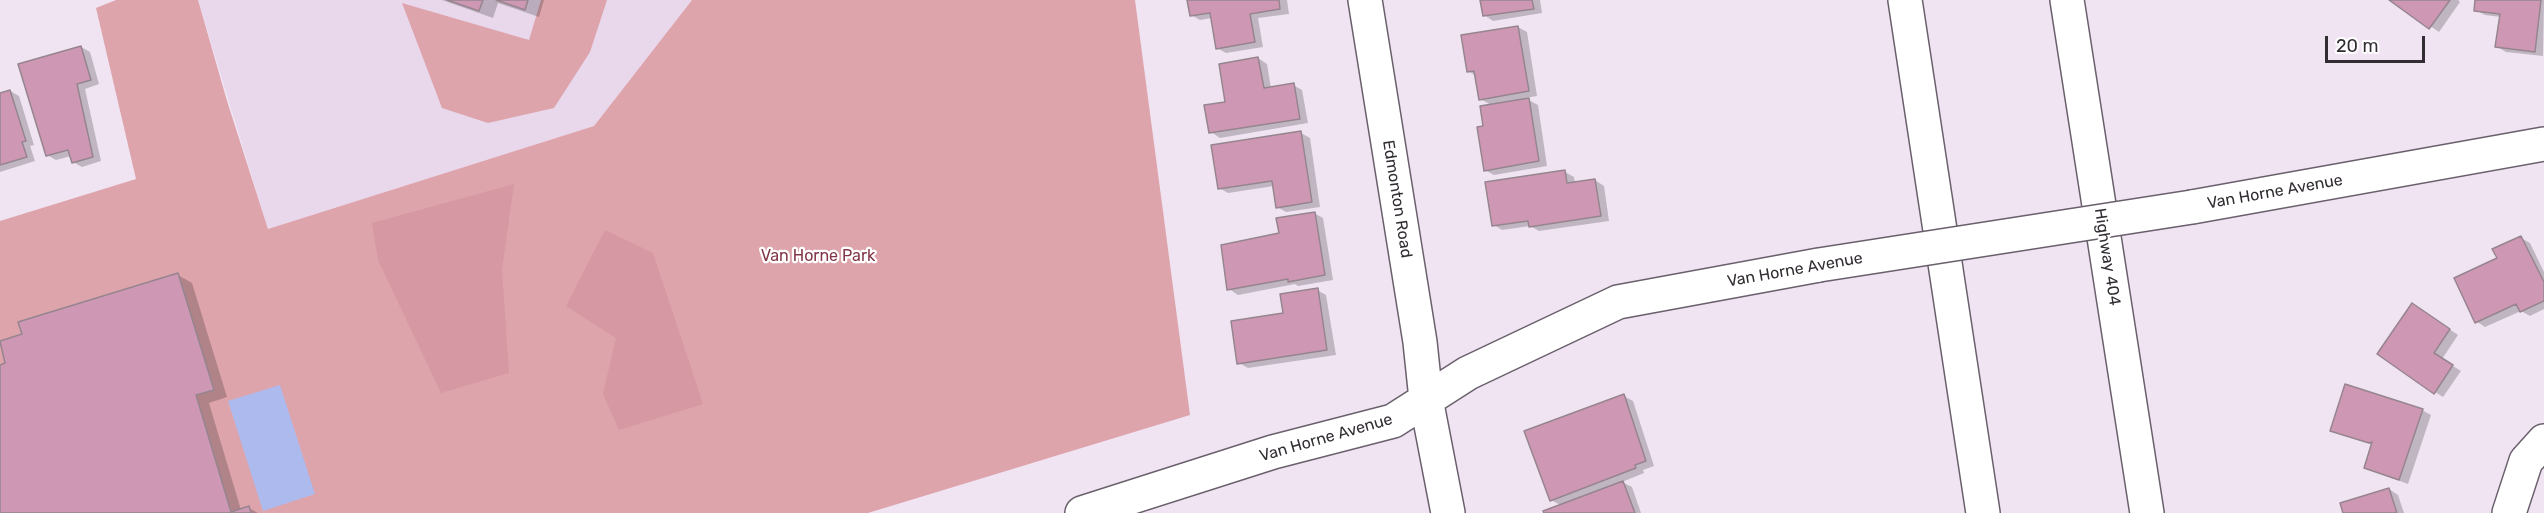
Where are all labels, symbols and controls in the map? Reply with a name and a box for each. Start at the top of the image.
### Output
scale bar [2328,24,2428,62]
text: 20 m [2336,35,2378,57]
street label: Edmonton Road [1378,139,1416,259]
street label: Van Horne Avenue [2206,171,2344,213]
street label: Highway 404 [2090,207,2124,307]
park label: Van Horne Park [761,246,875,266]
street label: Van Horne Avenue [1726,249,1864,291]
street label: Van Horne Avenue [1257,410,1395,466]

